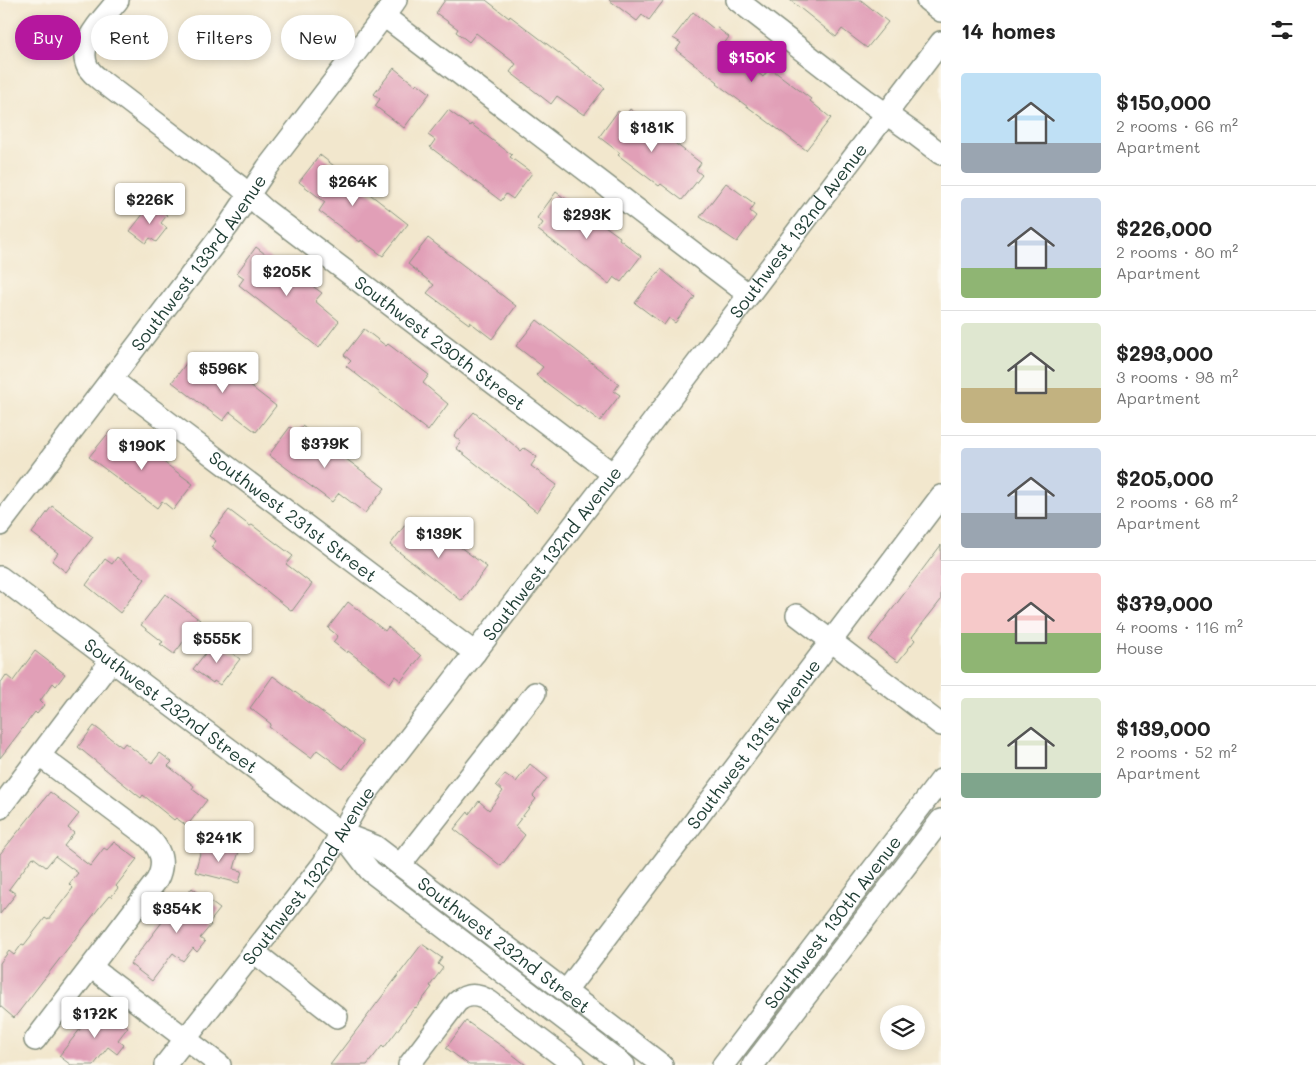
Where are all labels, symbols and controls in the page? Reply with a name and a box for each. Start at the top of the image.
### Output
chip: Buy [15,15,81,60]
chip: Rent [91,15,168,60]
chip: Filters [178,15,271,60]
chip: New [281,15,355,60]
icon: filters [1268,16,1296,44]
text: 14 homes [961,17,1056,44]
pin: $150K [717,41,787,83]
text: $150K [728,46,776,67]
text: $150,000 [1116,88,1211,115]
icon: home [1001,93,1061,153]
pin: $181K [617,110,687,153]
text: 2 rooms · 66 m² [1116,115,1238,136]
text: $181K [630,116,674,137]
text: Apartment [1116,136,1201,157]
street label: Southwest 132nd Avenue [724,138,872,323]
pin: $264K [318,164,388,207]
street label: Southwest 133rd Avenue [125,169,271,356]
text: $264K [328,170,378,191]
pin: $226K [115,182,185,225]
text: $226K [126,188,174,209]
pin: $293K [552,198,622,240]
text: $293K [563,203,611,224]
text: $226,000 [1116,214,1212,241]
icon: home [1001,218,1061,278]
text: 2 rooms · 80 m² [1116,241,1238,262]
pin: $205K [252,254,322,297]
text: $205K [263,260,312,281]
text: Apartment [1116,262,1201,283]
street label: Southwest 230th Street [350,270,531,416]
text: $293,000 [1116,339,1213,366]
icon: home [1001,343,1061,403]
pin: $596K [188,352,258,394]
text: $596K [198,357,248,378]
text: 3 rooms · 98 m² [1116,366,1238,387]
text: Apartment [1116,387,1201,408]
pin: $379K [290,426,360,469]
pin: $190K [107,428,177,471]
text: $379K [301,432,349,453]
text: $190K [118,434,166,455]
street label: Southwest 231st Street [204,445,382,587]
street label: Southwest 132nd Avenue [477,461,627,645]
text: $205,000 [1116,464,1213,491]
icon: home [1001,468,1061,528]
text: 2 rooms · 68 m² [1116,491,1238,512]
text: Apartment [1116,512,1201,533]
pin: $139K [404,516,474,559]
text: $139K [416,522,462,543]
text: $379,000 [1116,589,1213,616]
icon: home [1001,593,1061,653]
text: 4 rooms · 116 m² [1116,616,1243,637]
pin: $555K [182,622,252,664]
text: $555K [193,627,241,648]
street label: Southwest 232nd Street [79,632,263,779]
text: House [1116,637,1163,658]
street label: Southwest 131st Avenue [681,654,825,834]
text: $139,000 [1116,714,1210,741]
icon: home [1001,718,1061,778]
text: 2 rooms · 52 m² [1116,741,1237,762]
text: Apartment [1116,762,1201,783]
street label: Southwest 132nd Avenue [236,781,380,970]
pin: $241K [184,820,254,863]
text: $241K [196,826,242,847]
street label: Southwest 130th Avenue [758,830,906,1014]
street label: Southwest 232nd Street [413,871,596,1018]
pin: $354K [142,892,212,934]
text: $354K [152,897,202,918]
pin: $172K [60,996,130,1039]
text: $172K [72,1002,118,1023]
map controls [880,1005,925,1050]
button: layers [880,1005,925,1050]

